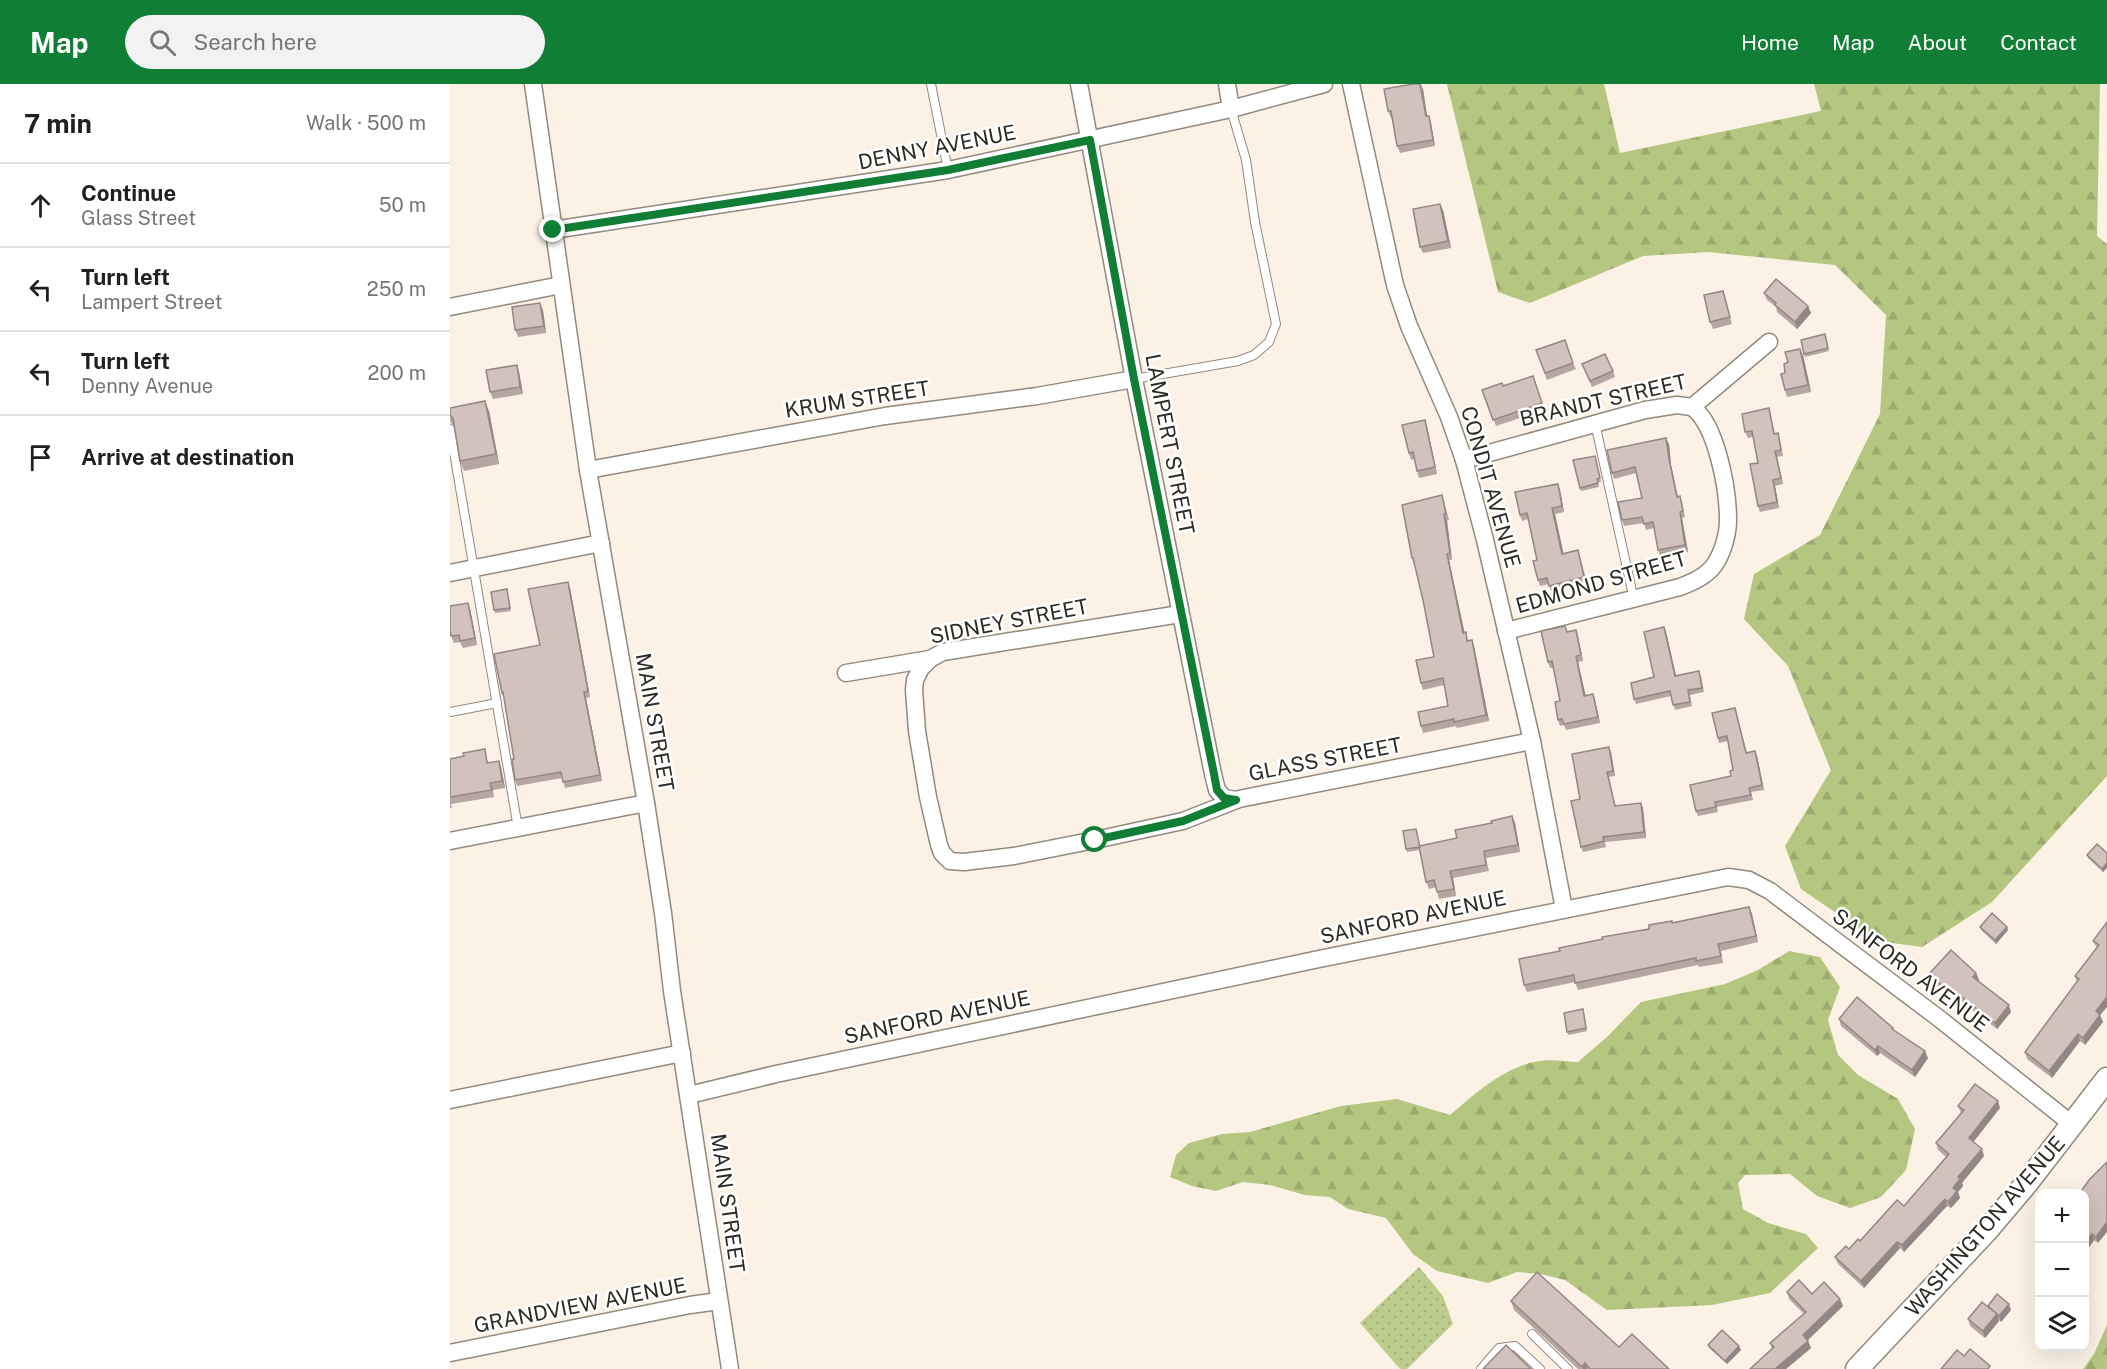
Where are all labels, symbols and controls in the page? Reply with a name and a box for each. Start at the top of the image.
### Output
search box [125,15,545,69]
text: Map [30,26,89,59]
icon: search [146,26,179,59]
text: Search here [194,29,317,55]
text: Home [1741,30,1799,55]
text: Map [1832,30,1875,55]
text: About [1908,30,1967,55]
text: Contact [2000,30,2077,55]
text: 7 min [24,108,92,139]
text: Walk · 500 m [306,111,426,135]
street label: DENNY AVENUE [856,119,1018,175]
text: Continue [81,180,176,206]
icon: ahead [24,189,57,222]
text: 50 m [379,193,426,217]
text: Glass Street [81,206,196,230]
route end [539,216,565,242]
text: Turn left [81,264,170,290]
icon: left [24,273,57,306]
text: 250 m [367,277,426,301]
text: Lampert Street [81,290,222,314]
text: Turn left [81,348,170,374]
street label: LAMPERT STREET [1140,352,1200,536]
icon: left [24,357,57,390]
text: 200 m [368,361,426,385]
street label: BRANDT STREET [1517,369,1689,431]
text: Denny Avenue [81,374,213,398]
street label: KRUM STREET [783,375,931,423]
street label: CONDIT AVENUE [1456,403,1526,571]
icon: arrive [24,441,57,474]
text: Arrive at destination [81,444,294,470]
street label: EDMOND STREET [1513,546,1689,618]
street label: SIDNEY STREET [928,593,1090,649]
street label: MAIN STREET [631,651,679,793]
street label: GLASS STREET [1246,732,1404,786]
route start [1081,826,1107,852]
street label: SANFORD AVENUE [1318,885,1508,949]
street label: SANFORD AVENUE [1828,903,1994,1037]
street label: SANFORD AVENUE [842,985,1032,1049]
street label: WASHINGTON AVENUE [1900,1131,2070,1321]
street label: MAIN STREET [706,1132,750,1274]
map controls [2035,1189,2089,1351]
button: + [2035,1189,2089,1243]
button: − [2035,1243,2089,1297]
street label: GRANDVIEW AVENUE [472,1272,688,1338]
button: layers [2035,1297,2089,1351]

